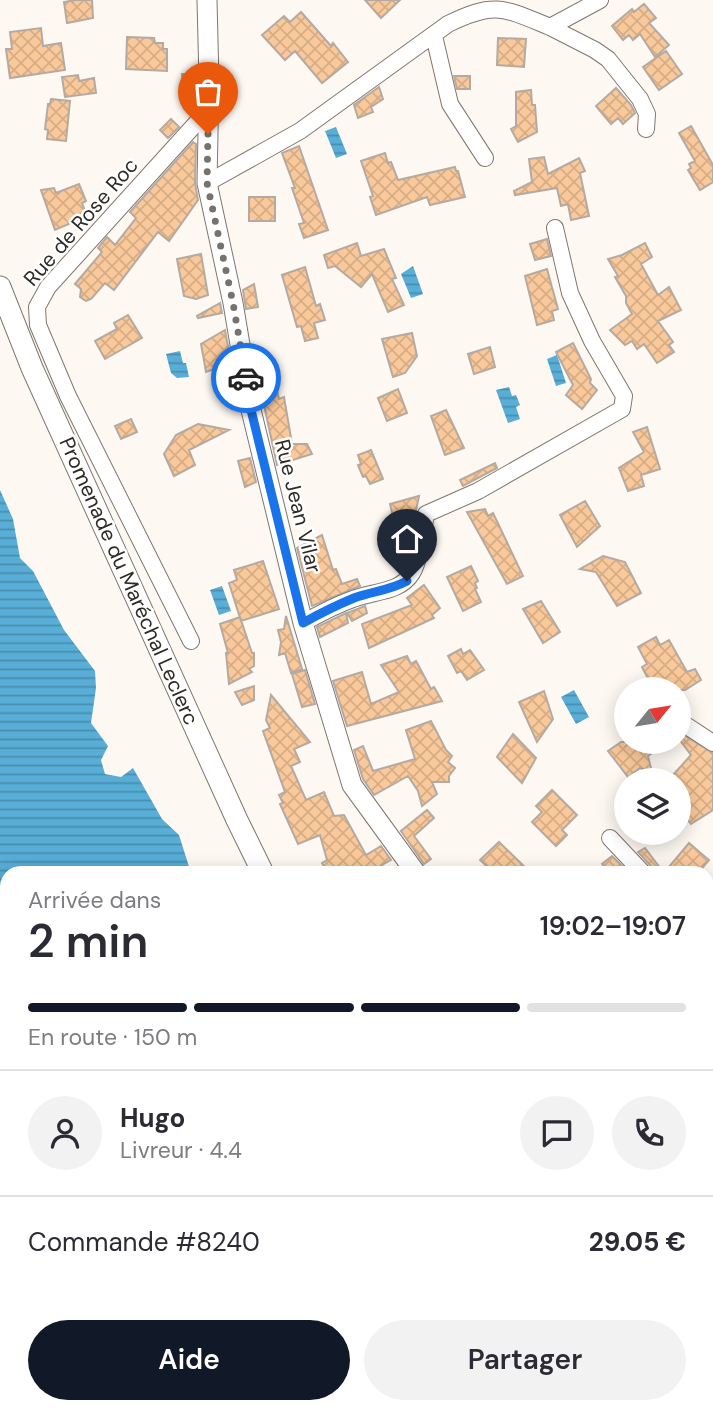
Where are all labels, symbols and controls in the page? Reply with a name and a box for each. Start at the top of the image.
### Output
pin [178,62,238,134]
icon: bag [189,73,227,111]
street label: Rue de Rose Roc [17,152,145,292]
courier [211,343,281,413]
icon: car [227,359,265,397]
street label: Promenade du Maréchal Leclerc [53,433,205,729]
street label: Rue Jean Vilar [268,436,328,576]
pin [377,509,437,581]
icon: home [388,520,426,558]
north arrow [614,677,691,754]
map controls [614,677,691,845]
button: layers [614,768,691,845]
text: Arrivée dans [28,885,161,915]
text: 19:02–19:07 [540,909,686,943]
text: 2 min [28,911,148,971]
text: En route · 150 m [28,1022,197,1052]
button: person [28,1096,102,1170]
button: chat [520,1096,594,1170]
button: phone [612,1096,686,1170]
text: Hugo [120,1101,185,1135]
text: Livreur · 4.4 [120,1135,242,1165]
text: Commande #8240 [28,1225,260,1259]
text: 29.05 € [589,1225,686,1259]
button: Aide [28,1320,350,1400]
button: Partager [364,1320,686,1400]

